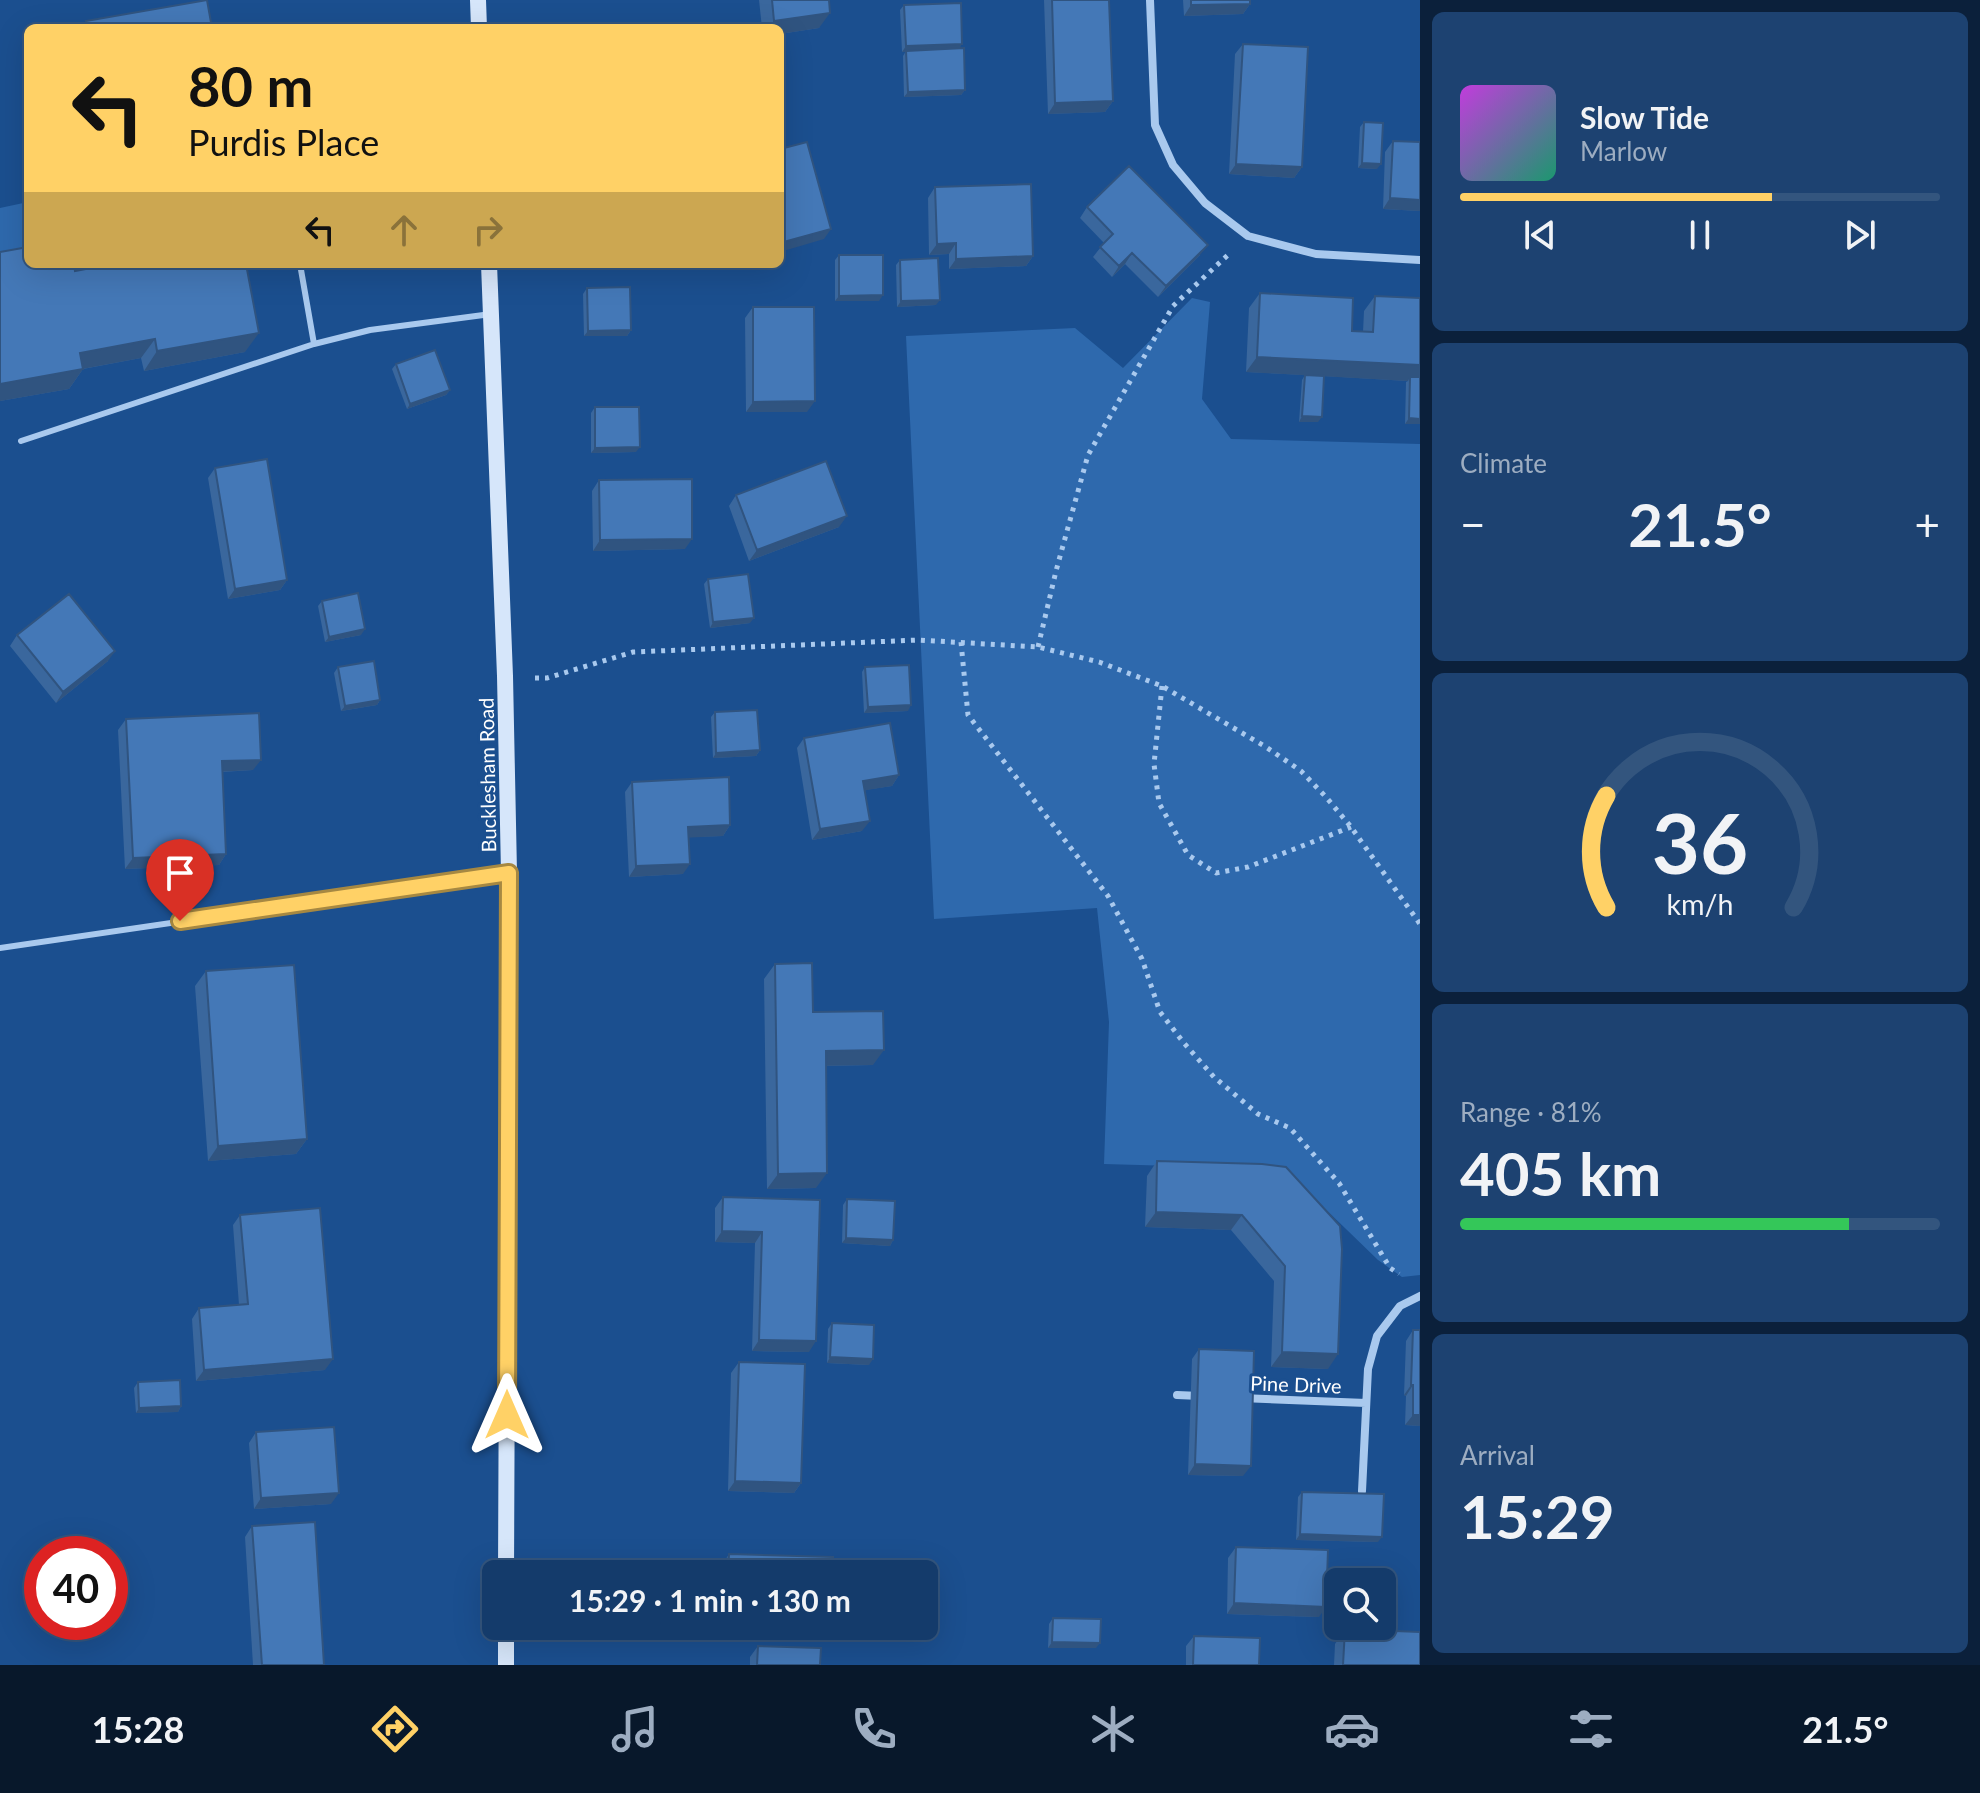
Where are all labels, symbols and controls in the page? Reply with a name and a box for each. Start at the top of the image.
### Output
text: 80 m [188,52,313,119]
icon: left [56,56,160,160]
text: Slow Tide [1580,99,1709,135]
text: Purdis Place [188,120,379,164]
text: Marlow [1580,135,1667,167]
icon: left [298,208,342,252]
icon: ahead [382,208,426,252]
icon: right [466,208,510,252]
icon: previous [1518,213,1562,257]
icon: pause [1678,213,1722,257]
icon: next [1838,213,1882,257]
text: Climate [1460,447,1547,479]
text: 21.5° [1628,488,1772,560]
text: − [1460,498,1486,550]
text: + [1914,498,1940,550]
street label: Bucklesham Road [474,698,500,852]
text: 36 [1652,792,1748,892]
pin [146,839,214,921]
icon: arrive [158,851,202,895]
text: km/h [1667,888,1733,922]
text: Range · 81% [1460,1096,1602,1128]
text: 405 km [1460,1137,1661,1209]
street label: Pine Drive [1250,1370,1342,1398]
position arrow [465,1373,549,1457]
text: Arrival [1460,1439,1535,1471]
text: 15:29 [1460,1480,1615,1552]
speed limit sign: 40 [24,1536,128,1640]
map controls [1324,1568,1396,1640]
button: search [1324,1568,1396,1640]
text: 15:29 · 1 min · 130 m [569,1582,851,1618]
icon: directions [367,1701,423,1757]
icon: music [607,1701,663,1757]
icon: phone [846,1701,902,1757]
icon: climate [1085,1701,1141,1757]
icon: car [1324,1701,1380,1757]
icon: filters [1563,1701,1619,1757]
text: 15:28 [92,1707,184,1751]
text: 21.5° [1802,1707,1888,1751]

